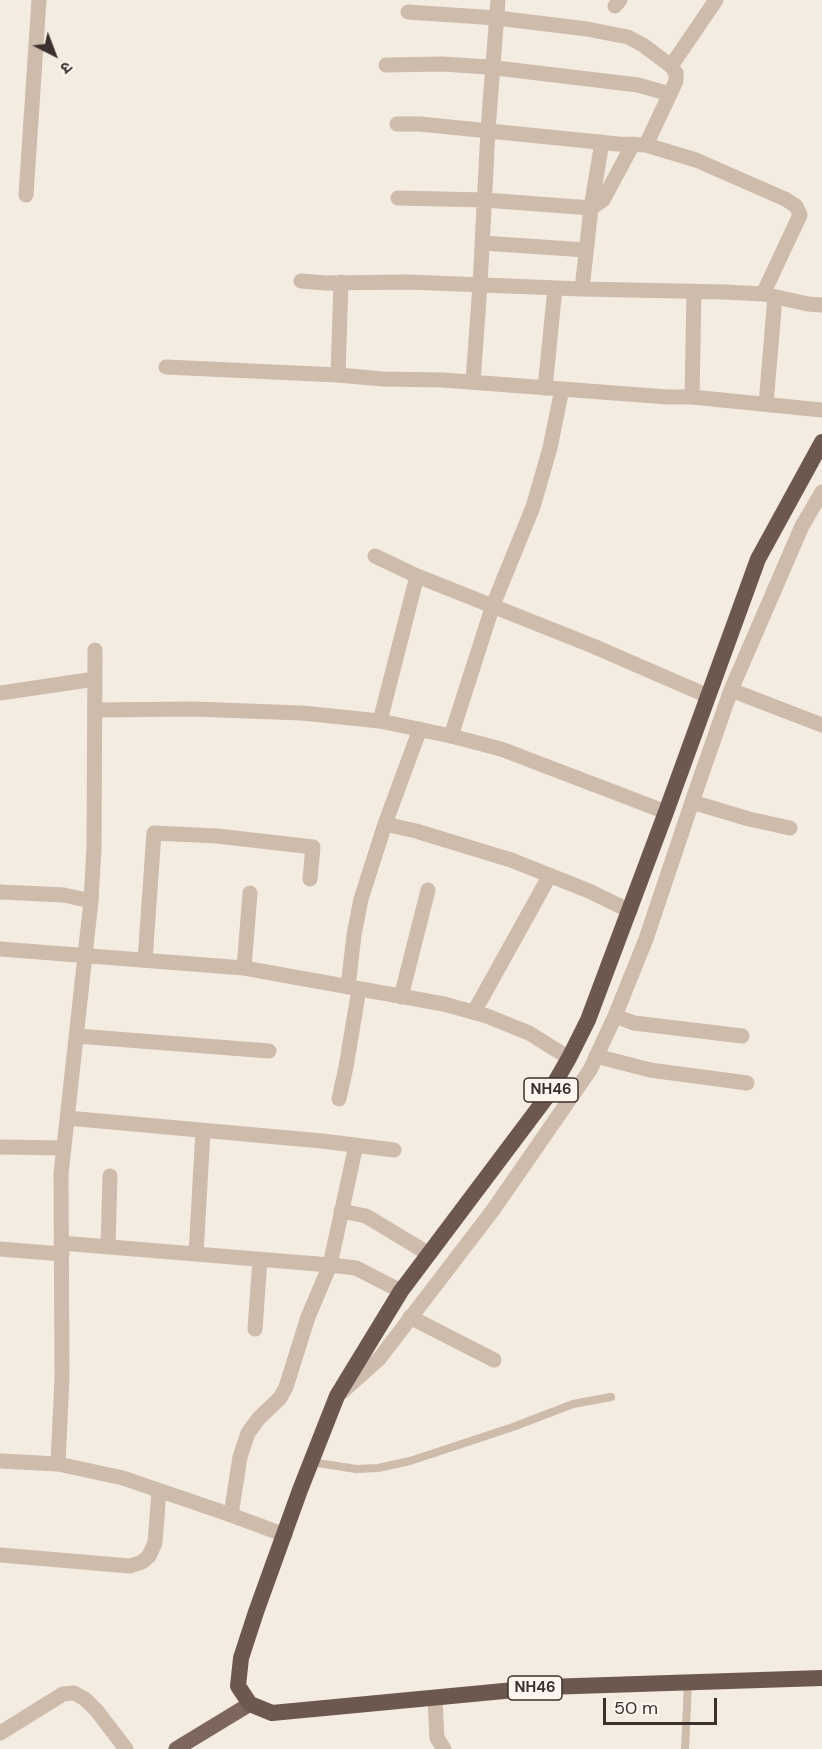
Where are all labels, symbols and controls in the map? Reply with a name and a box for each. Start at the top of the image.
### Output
north arrow [24,24,84,84]
text: उ [56,57,77,79]
road number: NH46 [524,1078,578,1102]
road number: NH46 [508,1676,562,1700]
scale bar [606,1686,720,1724]
text: 50 m [614,1696,658,1720]

